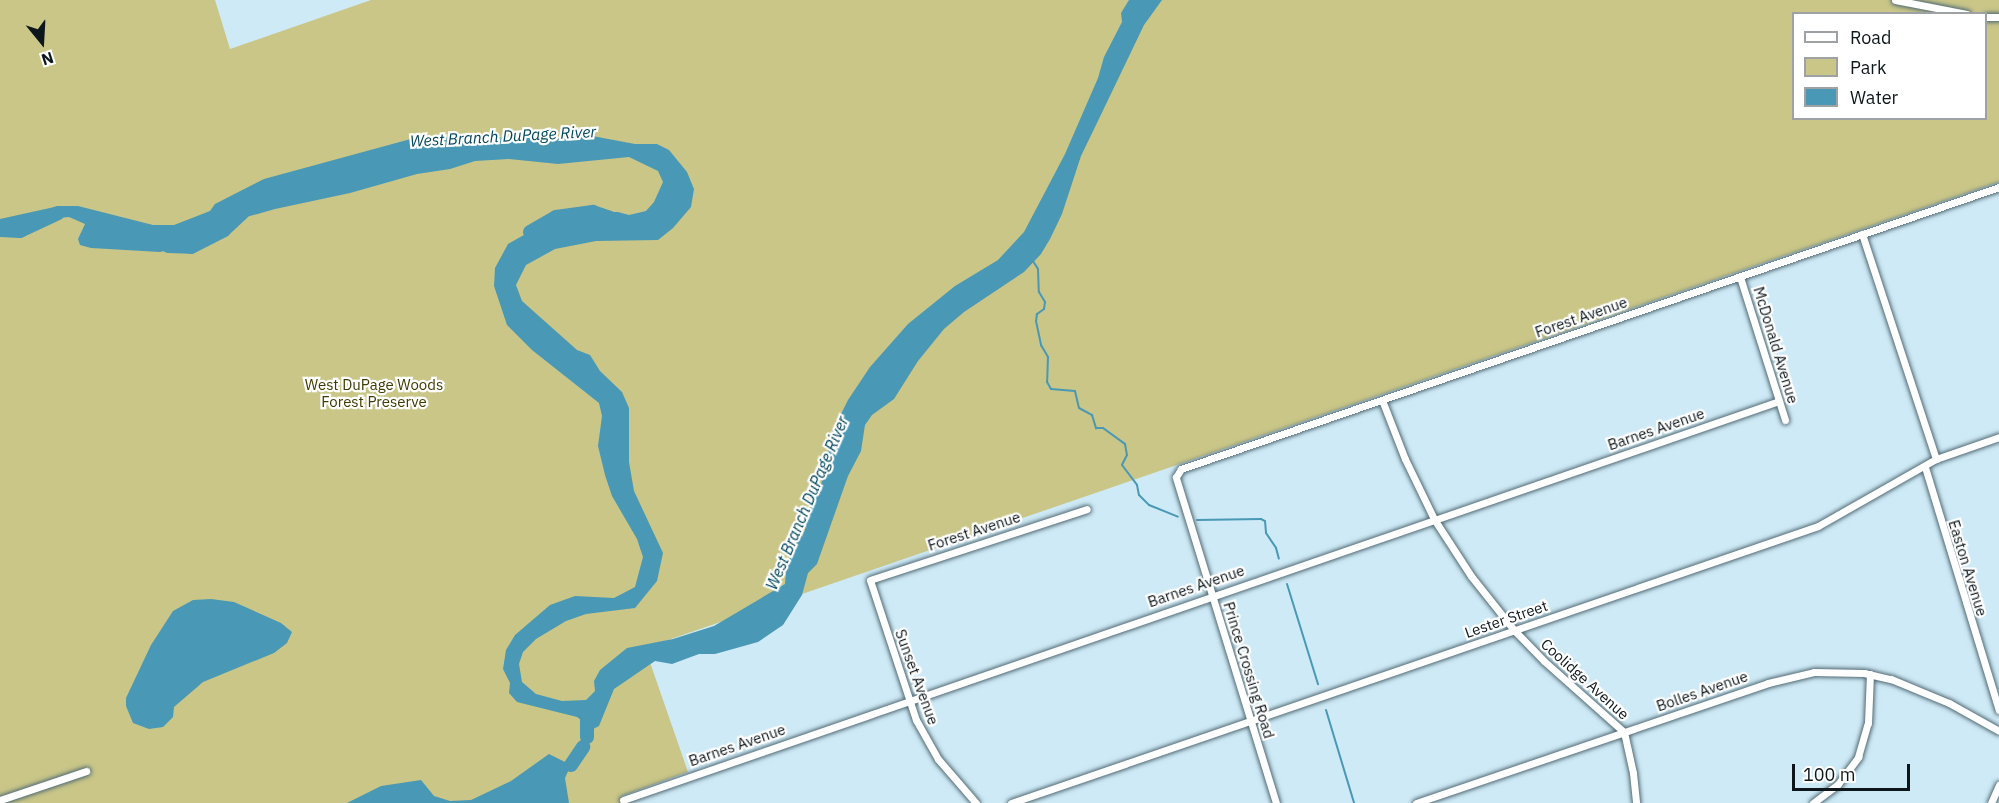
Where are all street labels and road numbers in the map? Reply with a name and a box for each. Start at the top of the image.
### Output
street label: McDonald Avenue [1750,284,1802,406]
street label: Forest Avenue [1533,293,1629,341]
street label: Barnes Avenue [1605,404,1707,454]
street label: Forest Avenue [925,508,1023,554]
street label: Easton Avenue [1945,518,1991,618]
street label: Barnes Avenue [1145,561,1247,611]
street label: Lester Street [1462,596,1550,642]
street label: Prince Crossing Road [1220,600,1278,740]
street label: Sunset Avenue [891,627,943,727]
street label: Coolidge Avenue [1537,635,1633,723]
street label: Bolles Avenue [1654,667,1750,715]
street label: Barnes Avenue [686,720,788,770]

